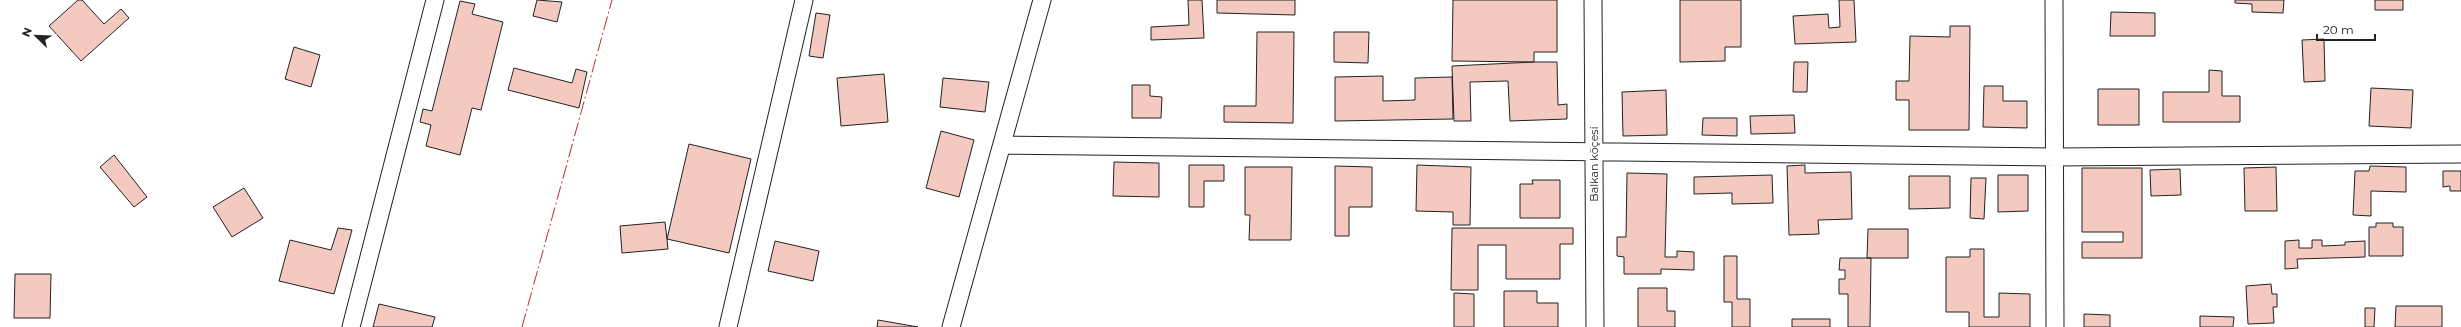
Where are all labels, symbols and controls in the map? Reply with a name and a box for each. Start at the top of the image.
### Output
north arrow [16,16,56,56]
scale bar [2317,16,2375,42]
text: 20 m [2323,22,2354,37]
text: N [19,25,35,39]
street label: Balkan köçesi [1587,126,1601,202]

